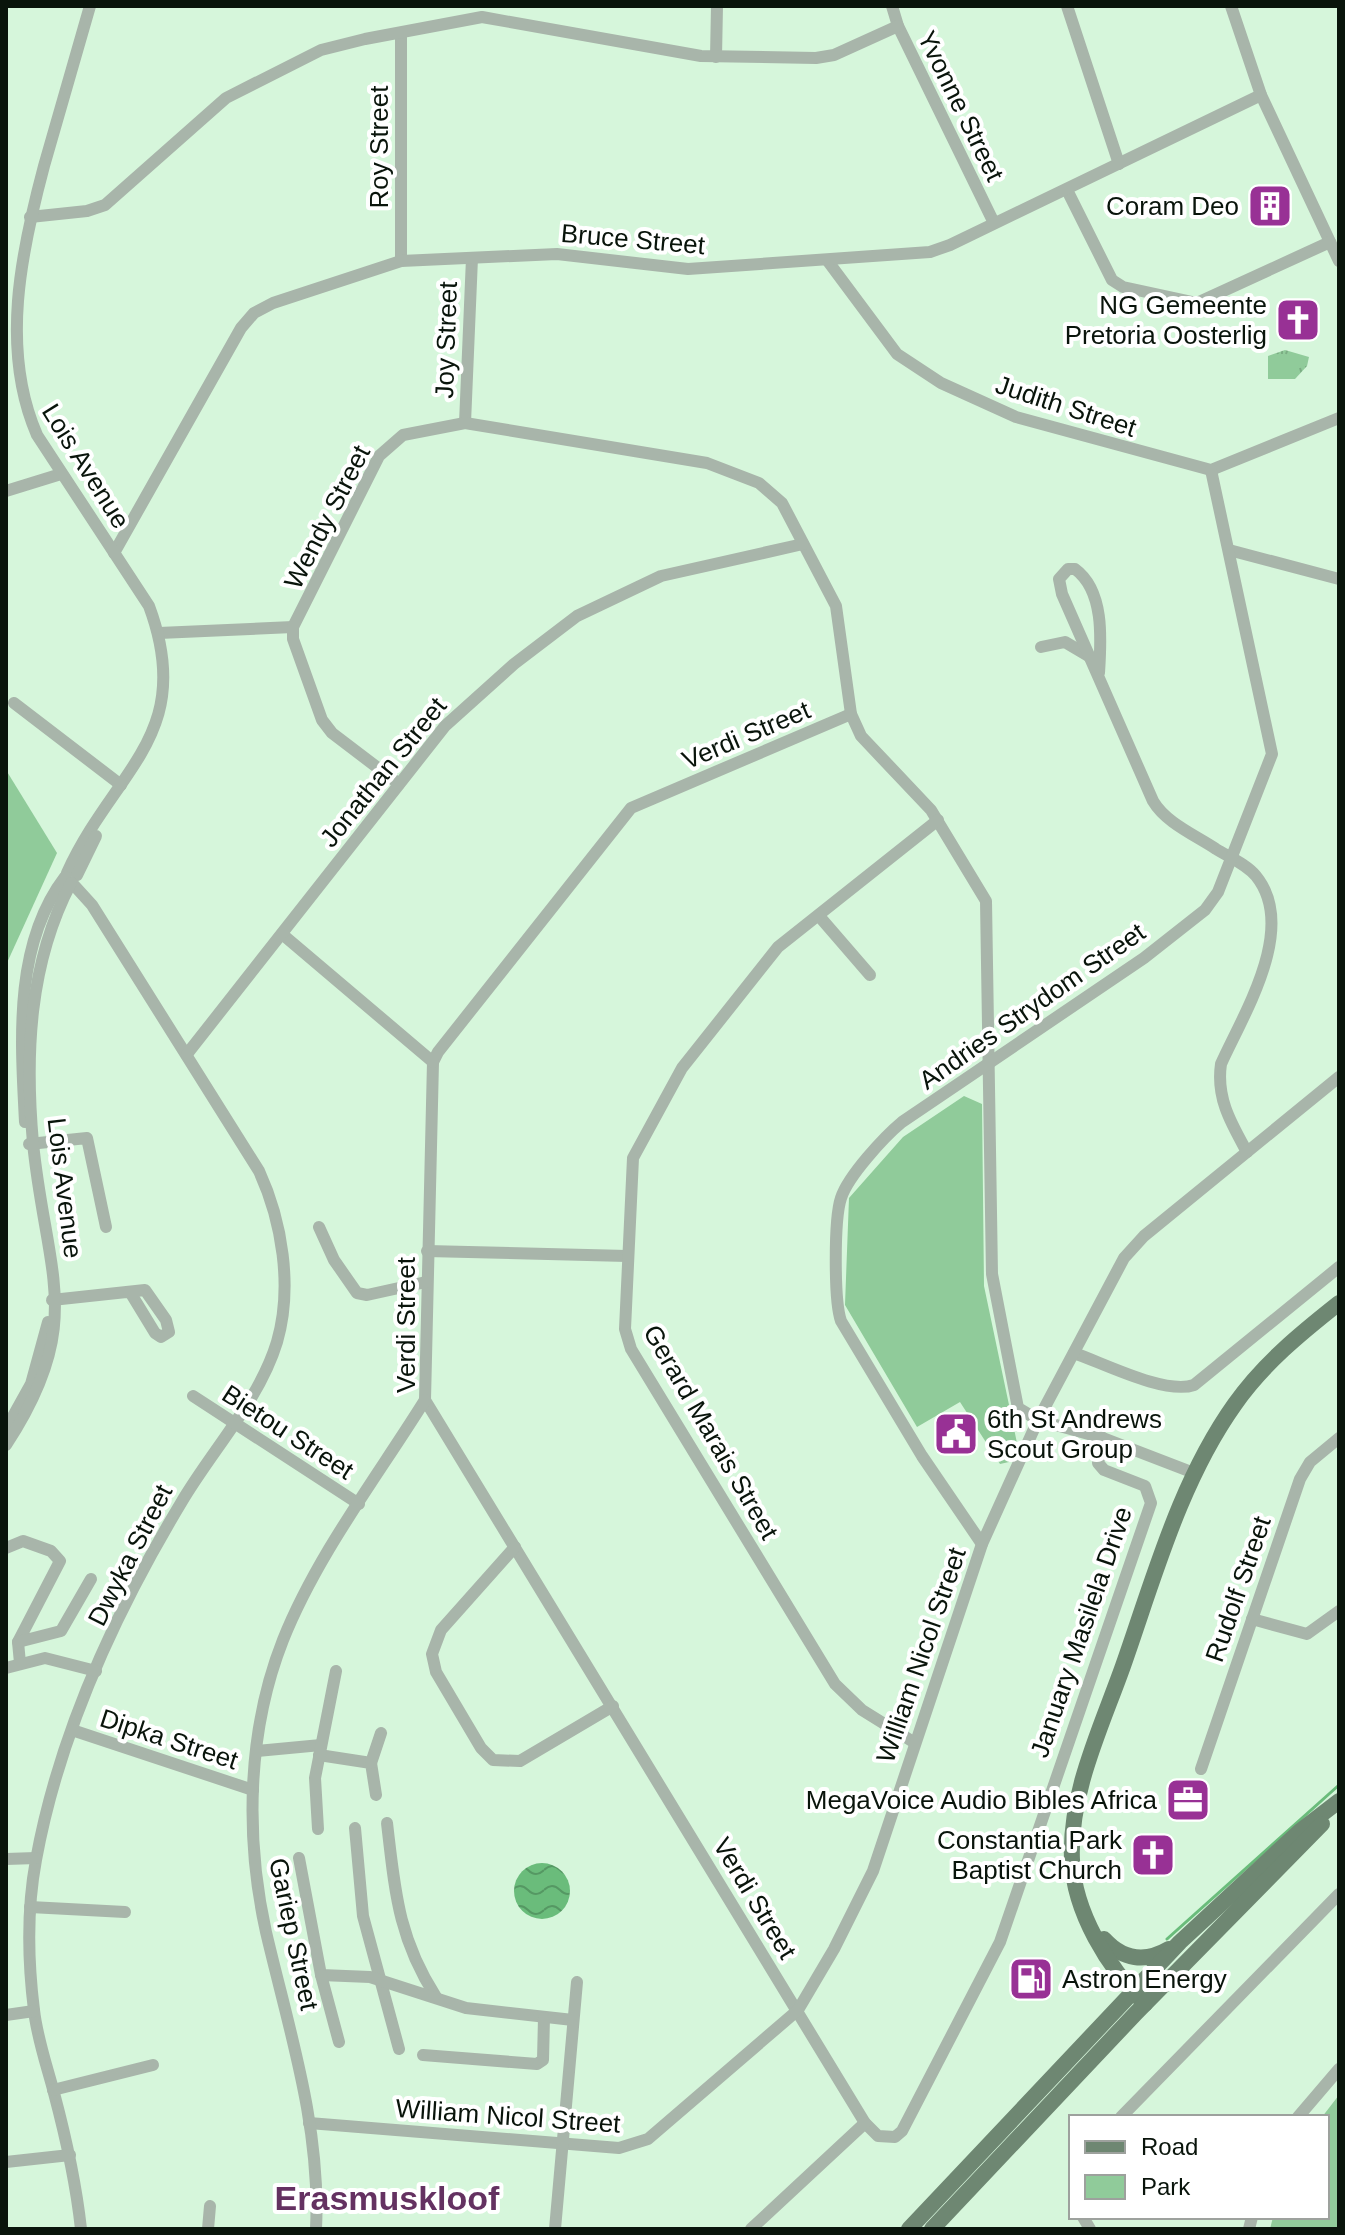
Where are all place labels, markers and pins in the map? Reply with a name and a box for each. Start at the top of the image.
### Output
building icon: Coram Deo [1246,182,1294,230]
place label: Coram Deo [1106,191,1239,221]
place label: NG Gemeente Pretoria Oosterlig [1065,290,1267,350]
church icon: NG Gemeente Pretoria Oosterlig [1274,296,1322,344]
place label: 6th St Andrews Scout Group [987,1404,1162,1464]
public building icon: 6th St Andrews Scout Group [932,1410,980,1458]
office icon: MegaVoice Audio Bibles Africa [1164,1776,1212,1824]
place label: MegaVoice Audio Bibles Africa [806,1785,1158,1815]
place label: Constantia Park Baptist Church [937,1825,1123,1885]
church icon: Constantia Park Baptist Church [1129,1831,1177,1879]
fuel station icon: Astron Energy [1007,1955,1055,2003]
place label: Astron Energy [1062,1964,1227,1994]

